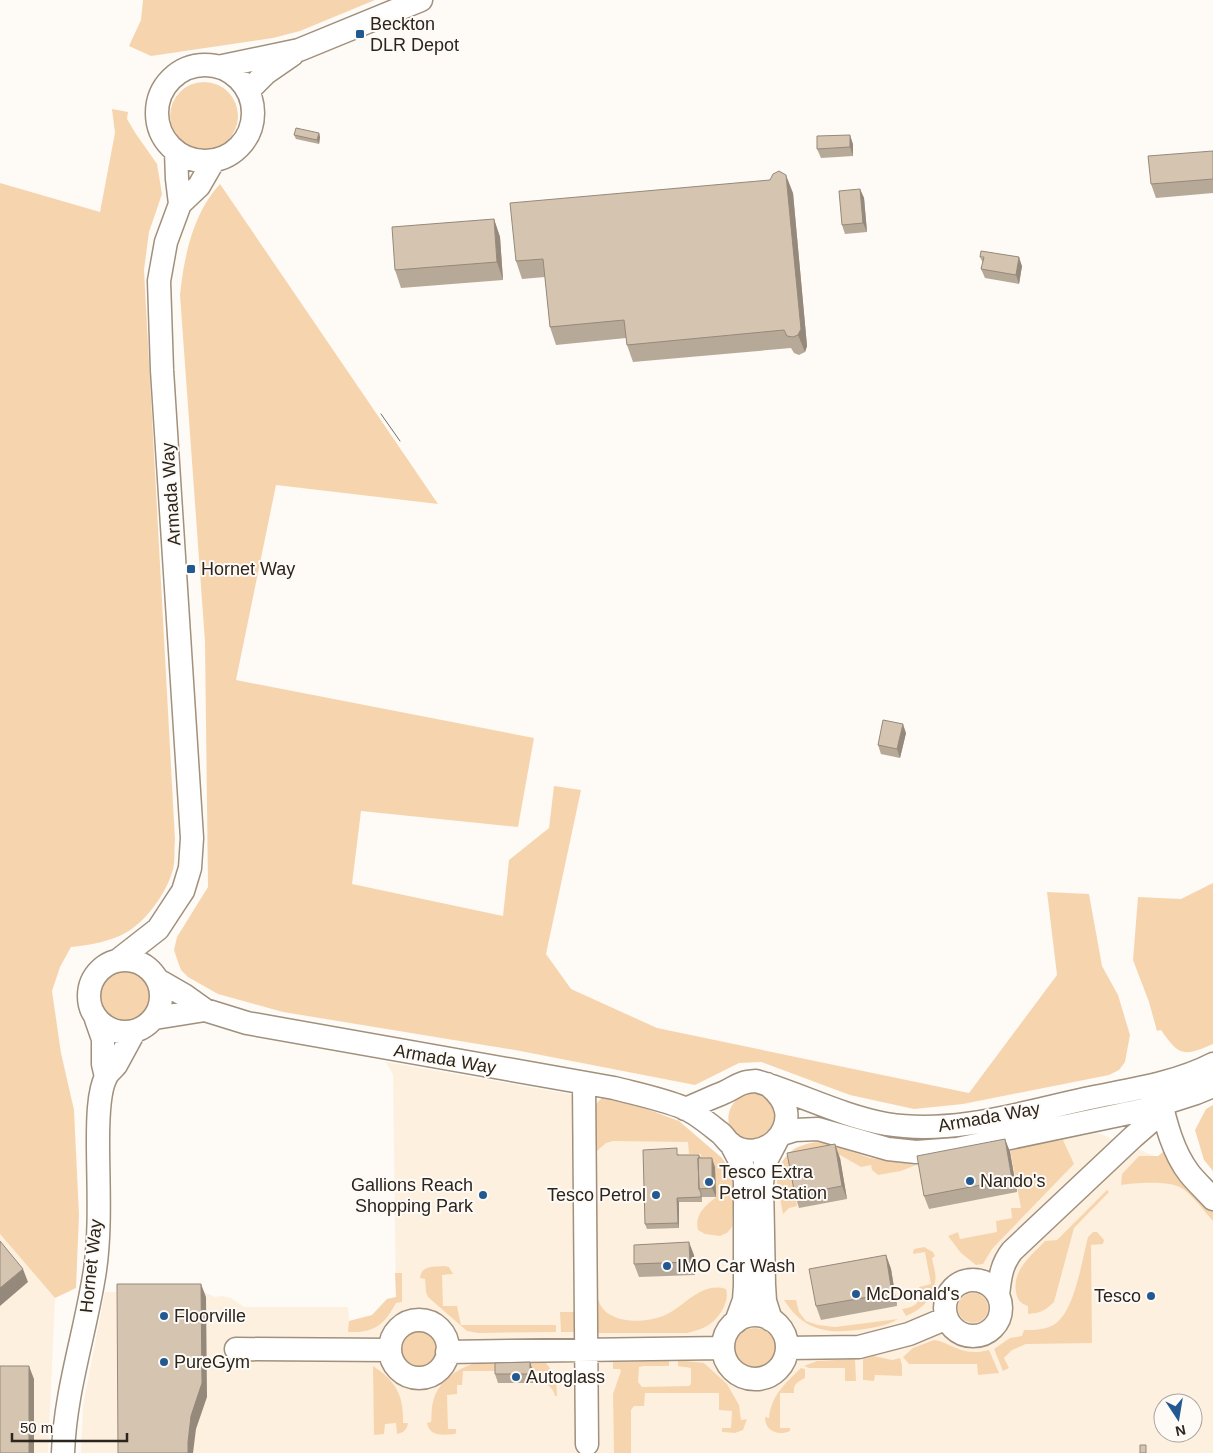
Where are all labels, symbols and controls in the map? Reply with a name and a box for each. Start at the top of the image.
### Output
place label: Beckton DLR Depot [370,14,459,55]
marker: Beckton DLR Depot [354,28,366,40]
street label: Armada Way [157,442,185,546]
place label: Hornet Way [201,559,295,579]
marker: Hornet Way [185,563,197,575]
street label: Armada Way [392,1040,498,1078]
street label: Armada Way [936,1098,1042,1136]
place label: Tesco Extra Petrol Station [719,1162,827,1203]
place label: Nando's [980,1171,1045,1191]
place label: Gallions Reach Shopping Park [351,1175,474,1216]
marker: Nando's [964,1175,976,1187]
marker: Tesco Extra Petrol Station [703,1176,715,1188]
place label: Tesco Petrol [547,1185,646,1205]
marker: Gallions Reach Shopping Park [477,1189,489,1201]
marker: Tesco Petrol [650,1189,662,1201]
street label: Hornet Way [76,1218,106,1314]
place label: IMO Car Wash [677,1256,795,1276]
marker: IMO Car Wash [661,1260,673,1272]
place label: McDonald's [866,1284,959,1304]
place label: Tesco [1094,1286,1141,1306]
marker: McDonald's [850,1288,862,1300]
marker: Tesco [1145,1290,1157,1302]
place label: Floorville [174,1306,246,1326]
marker: Floorville [158,1310,170,1322]
place label: PureGym [174,1352,250,1372]
marker: PureGym [158,1356,170,1368]
place label: Autoglass [526,1367,605,1387]
marker: Autoglass [510,1371,522,1383]
north arrow [1153,1393,1203,1443]
scale bar [12,1410,128,1442]
text: 50 m [20,1419,53,1436]
text: N [1174,1422,1187,1440]

